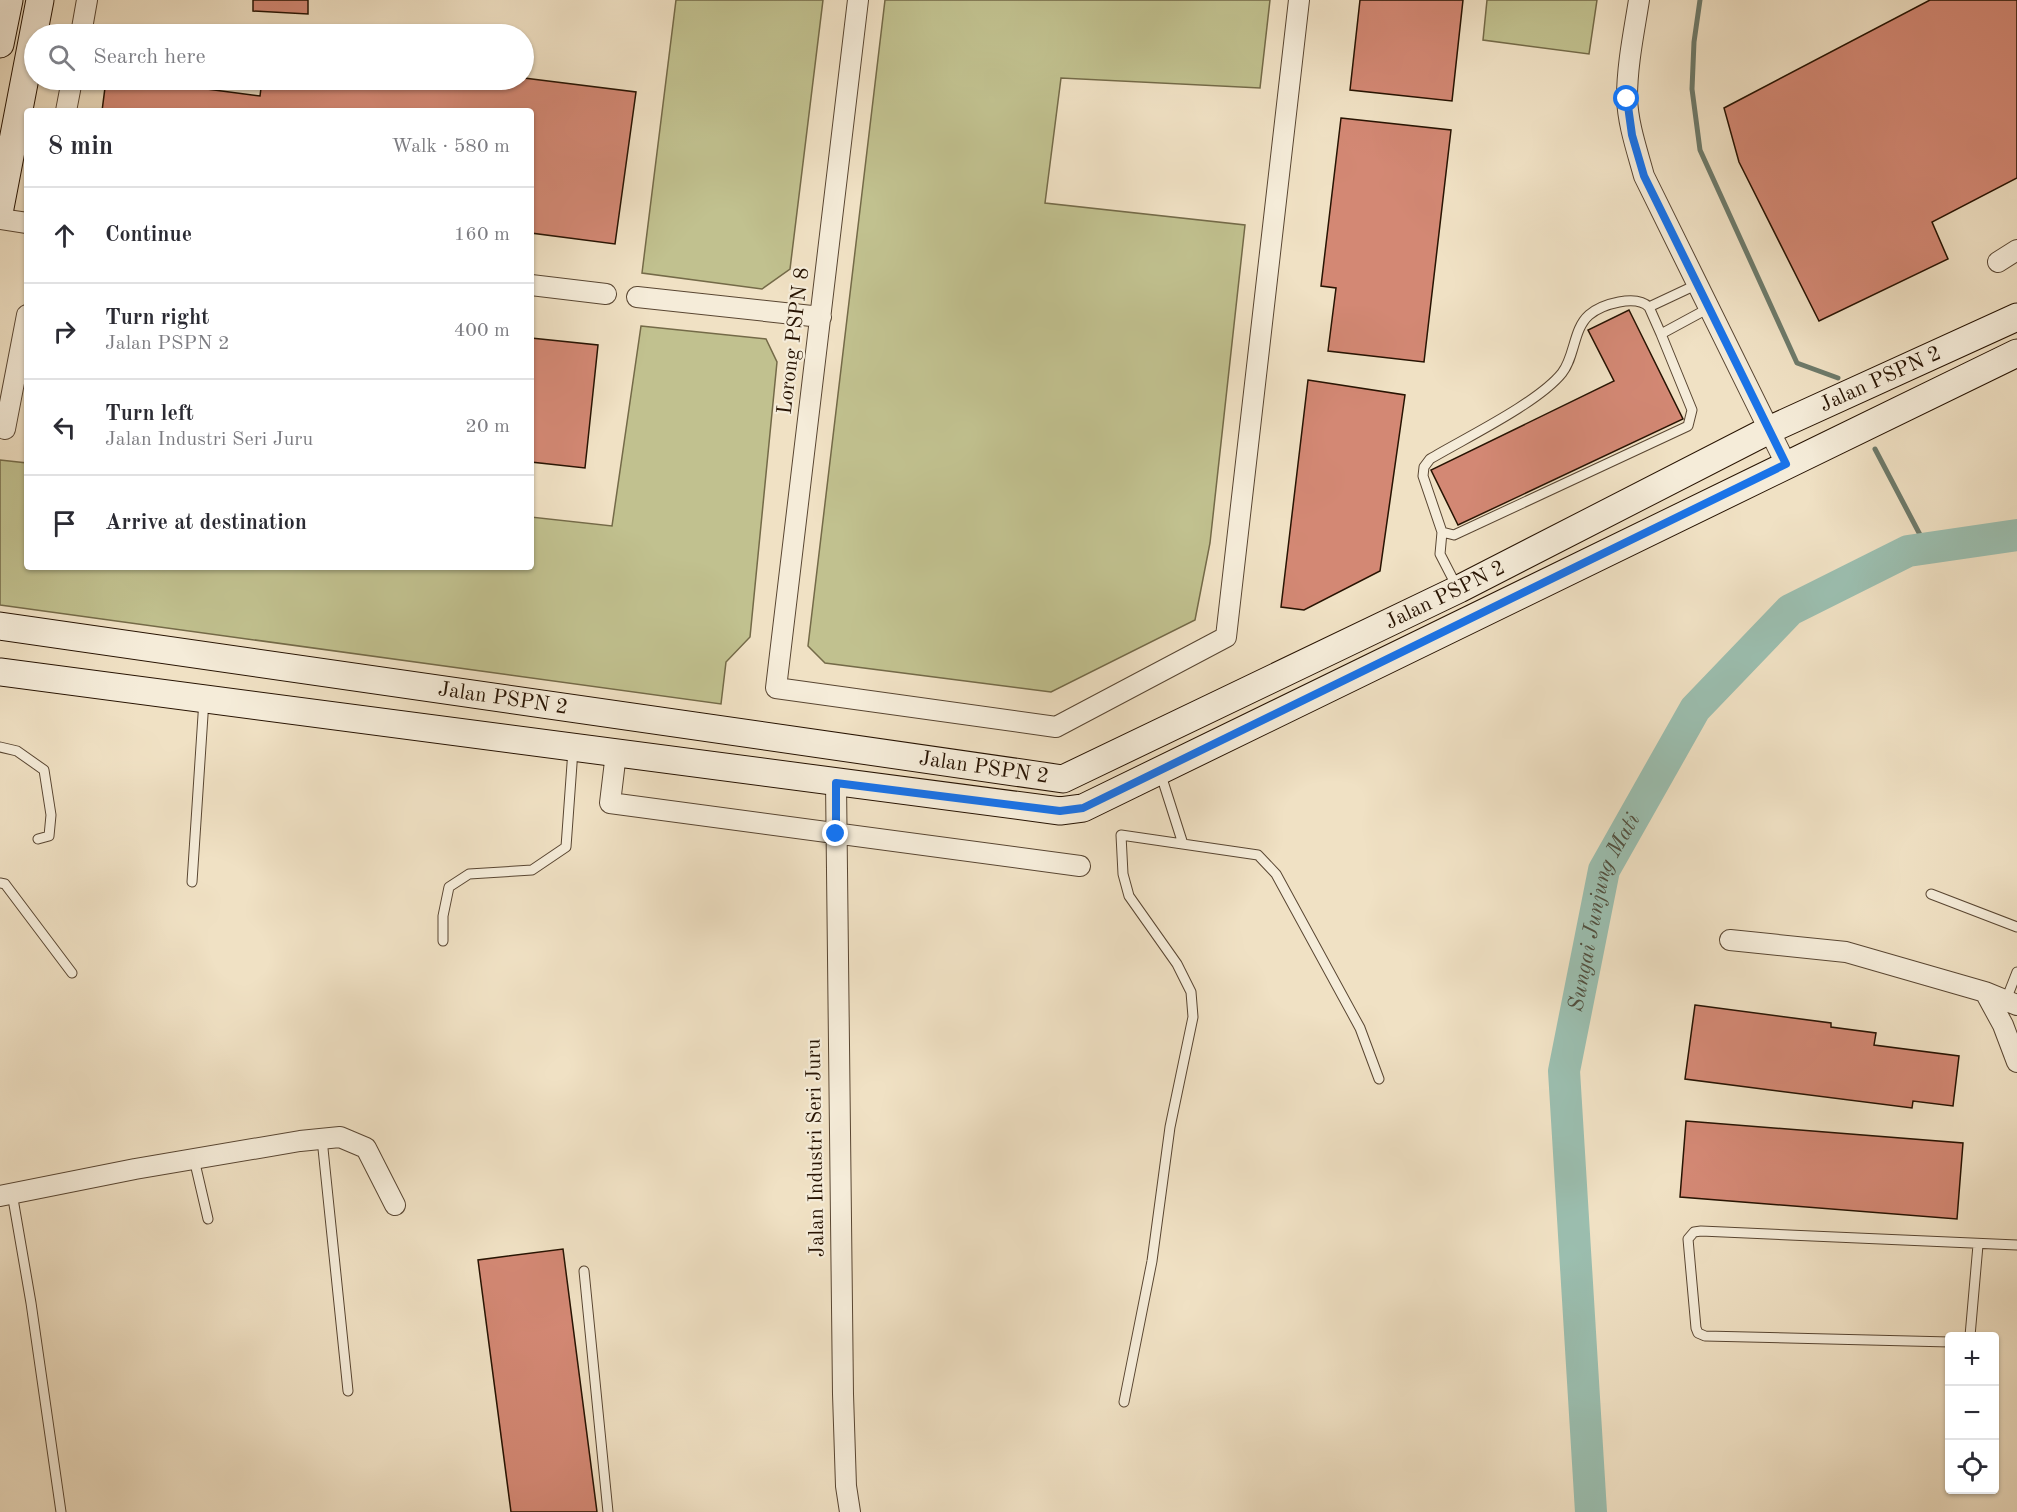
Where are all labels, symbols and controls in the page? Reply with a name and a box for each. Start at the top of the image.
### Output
search box [24,24,534,90]
icon: search [45,41,78,74]
text: Search here [93,46,206,68]
route start [1613,85,1639,111]
text: 8 min [48,134,113,160]
text: Walk · 580 m [391,137,510,157]
icon: ahead [48,219,81,252]
text: Continue [105,224,192,246]
text: 160 m [454,225,510,245]
street label: Lorong PSPN 8 [775,266,813,416]
text: Turn right [105,307,209,329]
icon: right [48,315,81,348]
text: 400 m [454,321,510,341]
text: Jalan PSPN 2 [105,334,230,354]
street label: Jalan PSPN 2 [1817,343,1944,416]
text: Turn left [105,403,194,425]
icon: left [48,411,81,444]
text: 20 m [465,417,510,437]
text: Jalan Industri Seri Juru [105,430,313,450]
icon: arrive [48,507,81,540]
text: Arrive at destination [105,512,307,534]
street label: Jalan PSPN 2 [1382,557,1508,633]
street label: Jalan PSPN 2 [437,679,569,718]
street label: Jalan PSPN 2 [918,748,1050,787]
water label: Sungai Junjung Mati [1565,810,1645,1014]
route end [822,820,848,846]
street label: Jalan Industri Seri Juru [804,1039,828,1257]
map controls [1945,1332,1999,1494]
button: + [1945,1332,1999,1386]
button: − [1945,1386,1999,1440]
button: locate [1945,1440,1999,1494]

